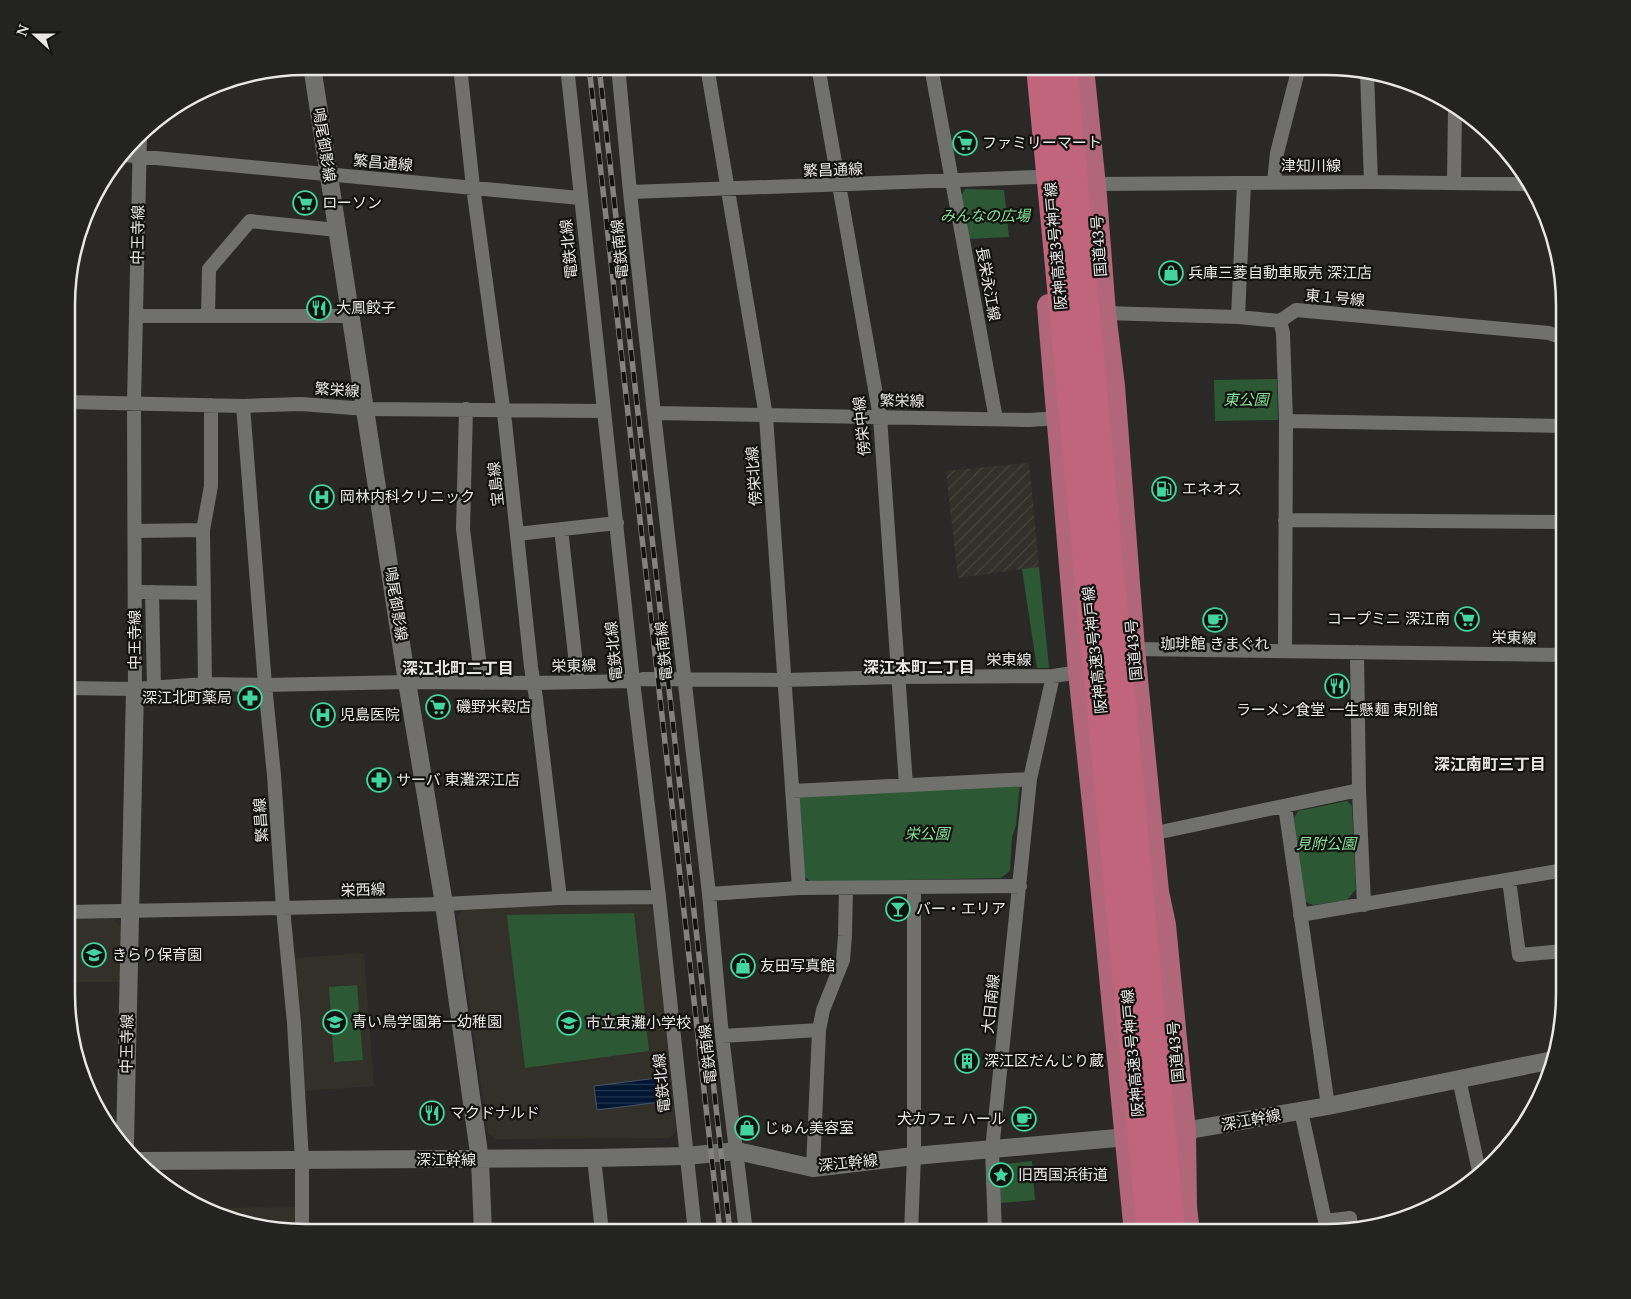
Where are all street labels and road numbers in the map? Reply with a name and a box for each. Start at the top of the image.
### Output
street label: 鳴尾御影線 [309,106,341,183]
street label: 繁昌通線 [352,149,414,175]
street label: 津知川線 [1281,155,1341,175]
street label: 繁昌通線 [803,158,863,180]
street label: 阪神高速3号神戸線 [1039,181,1071,311]
street label: 中王寺線 [126,205,148,265]
street label: 国道43号 [1086,215,1110,278]
street label: 電鉄北線 [555,218,581,280]
street label: 電鉄南線 [606,218,632,280]
street label: 長栄永江線 [973,245,1005,323]
street label: 東１号線 [1304,284,1366,310]
street label: 繁栄線 [314,377,360,401]
street label: 繁栄線 [879,390,925,410]
street label: 傍栄中線 [848,395,874,457]
street label: 傍栄北線 [741,445,765,507]
street label: 宝島線 [483,461,507,508]
street label: 鳴尾御影線 [381,565,413,642]
street label: 阪神高速3号神戸線 [1077,585,1111,715]
street label: 中王寺線 [124,610,144,670]
street label: 国道43号 [1120,618,1146,682]
street label: 電鉄北線 [600,620,626,682]
street label: 電鉄南線 [650,620,676,682]
street label: 栄東線 [1491,627,1537,647]
street label: 栄東線 [986,649,1032,669]
street label: 栄東線 [551,655,597,675]
street label: 繁昌線 [248,797,272,843]
street label: 栄西線 [340,878,386,900]
street label: 大日南線 [977,973,1003,1035]
street label: 阪神高速3号神戸線 [1116,988,1148,1118]
street label: 中王寺線 [115,1014,137,1074]
street label: 国道43号 [1162,1020,1188,1084]
street label: 電鉄南線 [693,1023,721,1085]
street label: 電鉄北線 [648,1052,674,1114]
street label: 深江幹線 [1220,1104,1282,1134]
street label: 深江幹線 [416,1149,476,1169]
street label: 深江幹線 [817,1149,879,1175]

